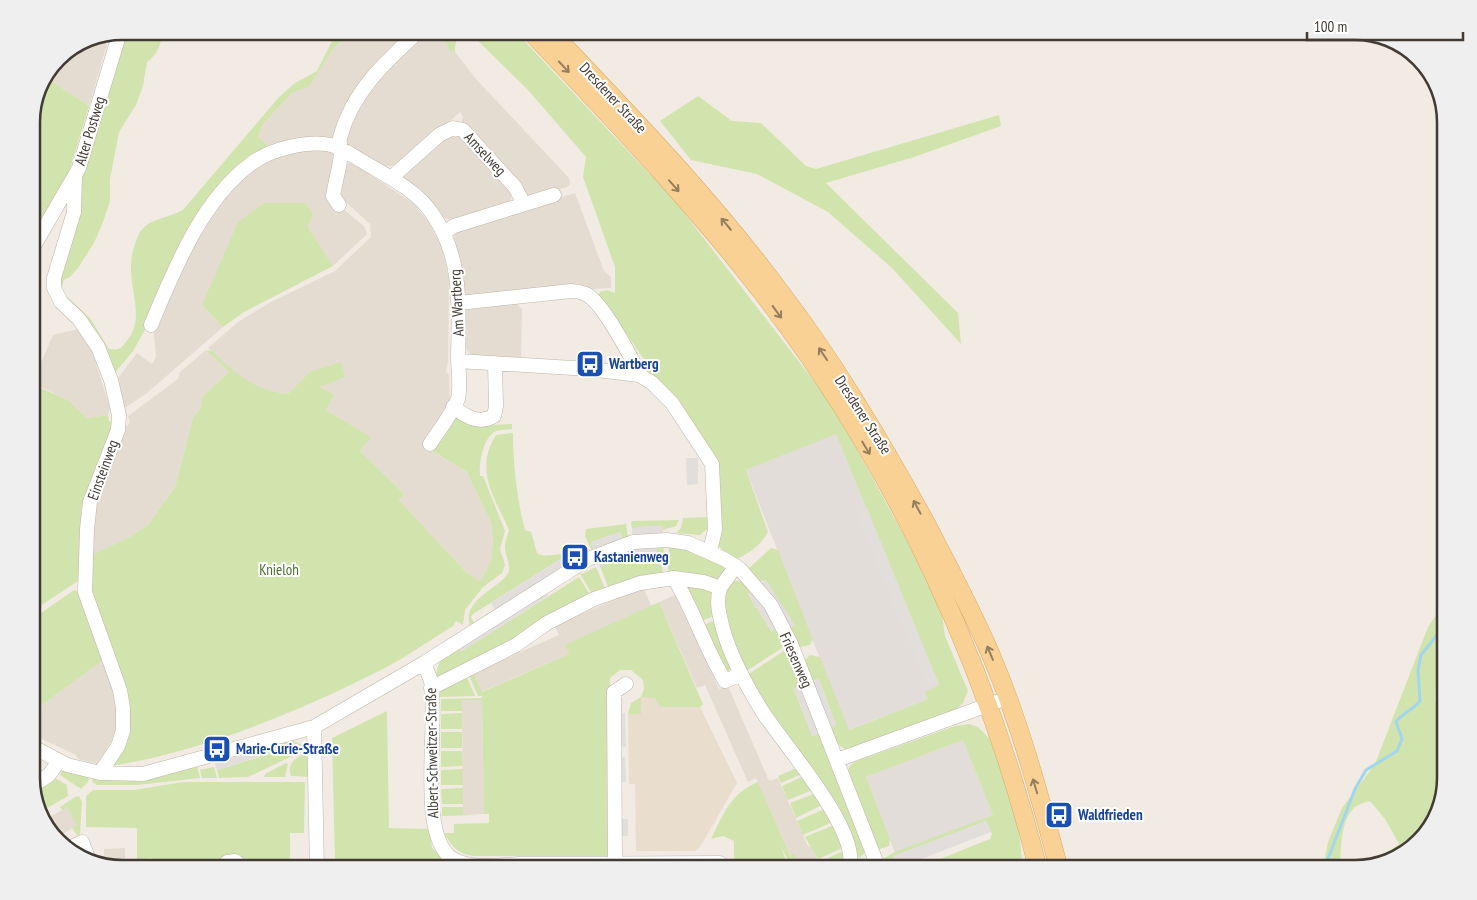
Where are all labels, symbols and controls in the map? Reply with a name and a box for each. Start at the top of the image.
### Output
scale bar [1307,10,1463,42]
text: 100 m [1314,17,1347,36]
street label: Dresdener Straße [576,58,651,137]
one-way arrow [558,60,570,73]
street label: Alter Postweg [70,94,109,168]
street label: Amselweg [460,128,510,179]
one-way arrow [668,180,680,193]
one-way arrow [721,217,732,230]
street label: Am Wartberg [445,269,468,337]
one-way arrow [771,305,782,318]
one-way arrow [818,347,828,361]
bus stop icon: Wartberg [575,349,605,379]
place label: Wartberg [608,354,659,373]
street label: Dresdener Straße [831,372,896,458]
street label: Einsteinweg [83,437,122,503]
one-way arrow [861,440,871,454]
one-way arrow [912,500,922,515]
bus stop icon: Kastanienweg [560,542,590,572]
place label: Kastanienweg [594,547,669,566]
park label: Knieloh [259,560,299,579]
street label: Friesenweg [776,629,817,691]
one-way arrow [984,646,994,661]
street label: Albert-Schweitzer-Straße [421,688,442,818]
bus stop icon: Marie-Curie-Straße [202,734,232,764]
place label: Marie-Curie-Straße [236,739,339,758]
one-way arrow [1030,778,1040,794]
bus stop icon: Waldfrieden [1044,800,1074,830]
place label: Waldfrieden [1077,805,1143,824]

